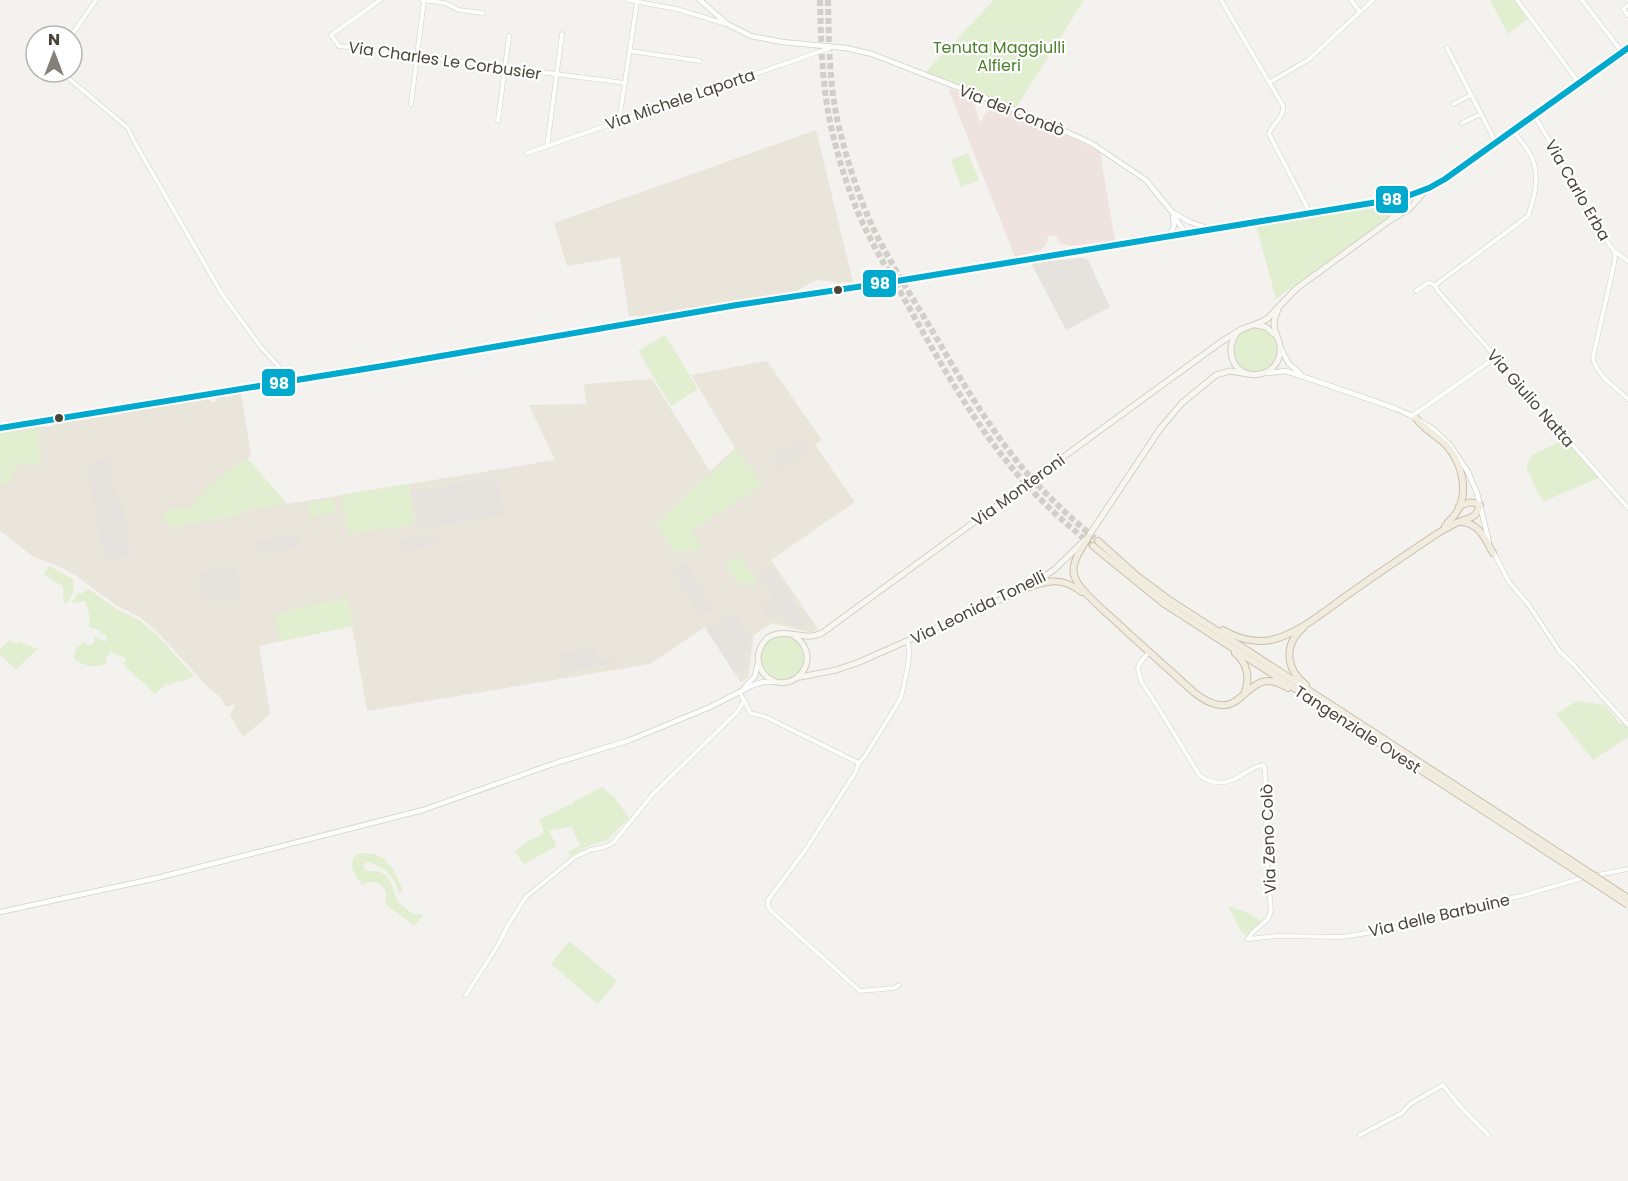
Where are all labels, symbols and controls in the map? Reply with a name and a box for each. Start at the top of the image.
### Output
north arrow [24,24,84,84]
text: N [48,28,60,51]
street label: Via Charles Le Corbusier [347,36,543,85]
park label: Tenuta Maggiulli Alfieri [933,36,1065,77]
street label: Via Michele Laporta [602,63,758,136]
street label: Via dei Condò [955,79,1068,142]
street label: Via Carlo Erba [1539,135,1616,245]
line badge: 98 [1375,185,1409,214]
text: 98 [1382,188,1402,211]
line badge: 98 [862,269,897,298]
text: 98 [870,272,890,295]
unlabelled marker [832,284,844,296]
street label: Via Giulio Natta [1481,344,1580,452]
line badge: 98 [261,368,296,397]
text: 98 [269,372,289,395]
unlabelled marker [53,412,65,424]
street label: Via Monteroni [967,449,1070,532]
street label: Via Leonida Tonelli [907,565,1050,650]
street label: Tangenziale Ovest [1290,680,1426,779]
street label: Via Zeno Colò [1255,784,1282,894]
street label: Via delle Barbuine [1366,888,1512,943]

